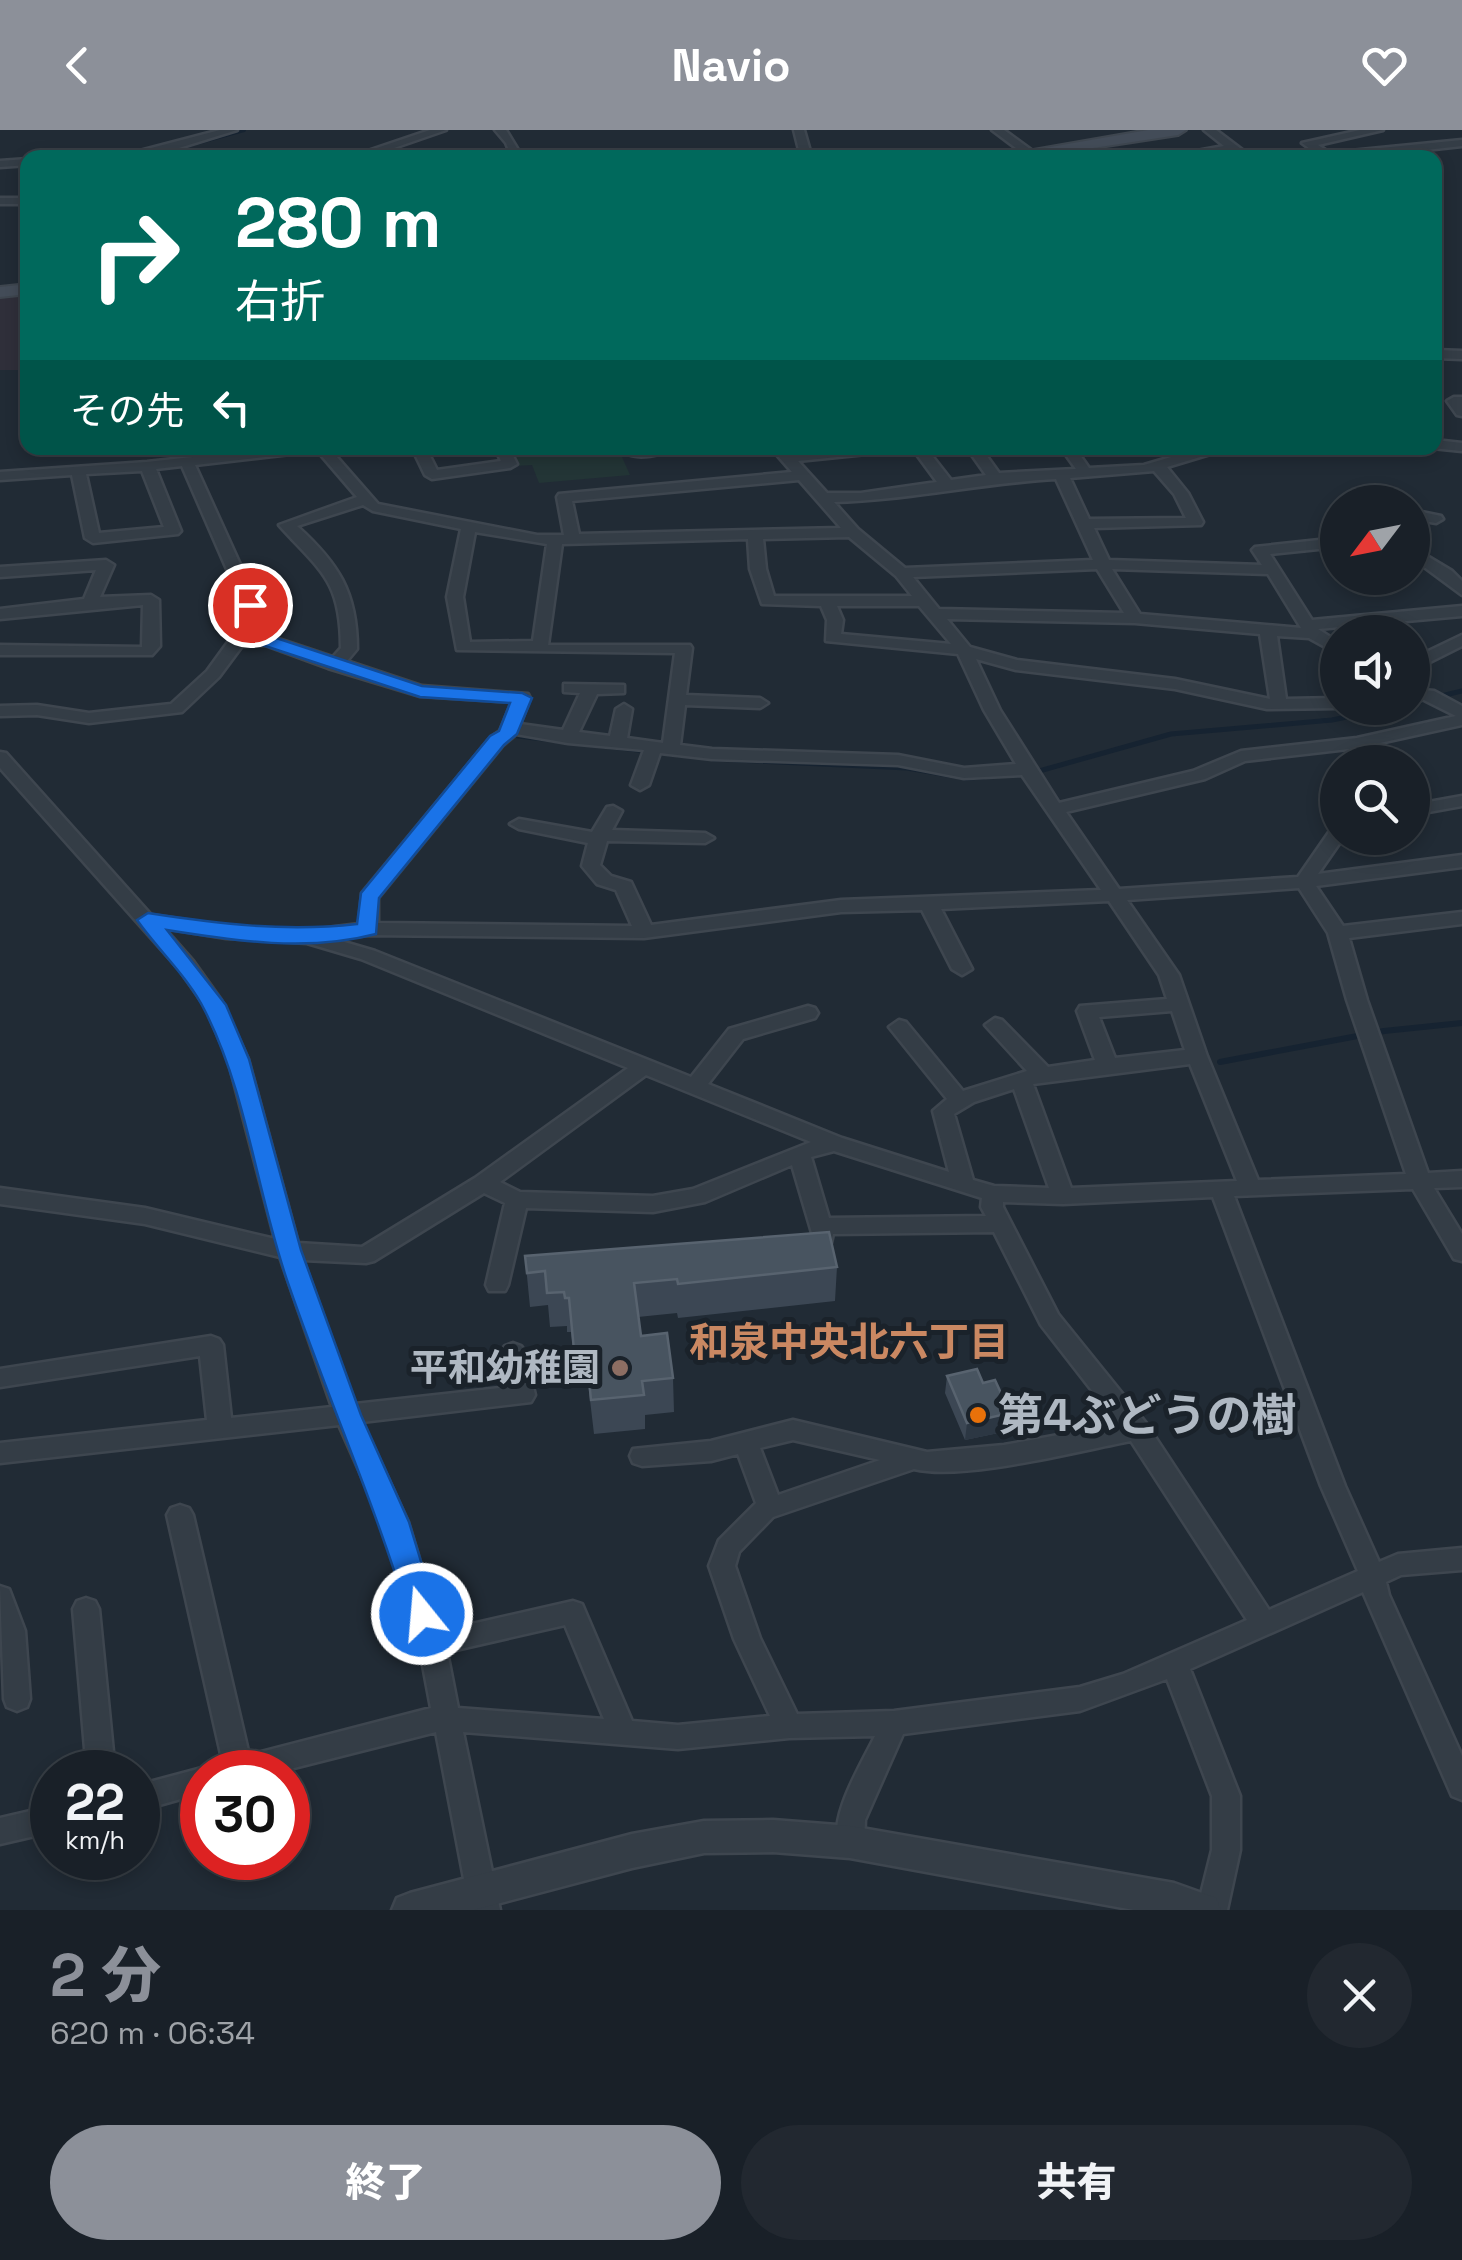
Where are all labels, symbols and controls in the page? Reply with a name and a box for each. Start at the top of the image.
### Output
text: Navio [671,37,791,94]
icon: back [50,38,105,93]
icon: heart [1357,38,1412,93]
text: 280 m [235,178,442,267]
icon: right [70,190,200,320]
text: 右折 [235,273,325,330]
icon: left [204,380,259,435]
text: その先 [70,387,184,435]
north arrow [1320,485,1430,595]
map controls [1320,485,1430,855]
pin [208,563,293,648]
icon: arrive [223,578,278,633]
button: sound [1320,615,1430,725]
button: search [1320,745,1430,855]
district label: 和泉中央北六丁目 [689,1317,1009,1368]
place label: 平和幼稚園 [410,1344,600,1392]
marker: 平和幼稚園 [609,1357,631,1379]
place label: 第4ぶどうの樹 [998,1387,1297,1444]
marker: 第4ぶどうの樹 [967,1404,989,1426]
position arrow [370,1562,474,1666]
speed limit sign: 30 [180,1750,310,1880]
text: 22 [65,1771,125,1835]
text: km/h [65,1824,125,1856]
text: 2 分 [50,1937,161,2014]
button: close [1307,1943,1412,2048]
text: 620 m · 06:34 [50,2013,255,2053]
button: 終了 [50,2125,721,2240]
button: 共有 [741,2125,1412,2240]

